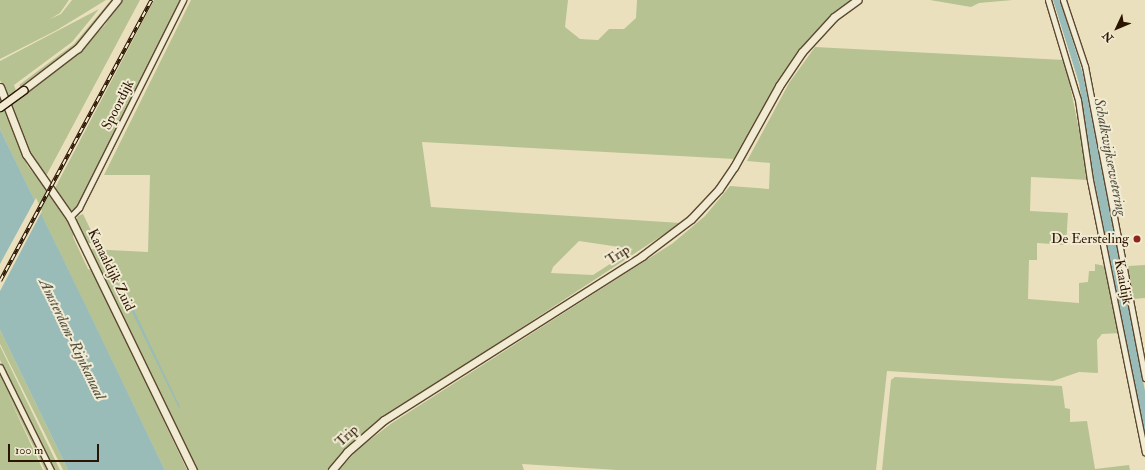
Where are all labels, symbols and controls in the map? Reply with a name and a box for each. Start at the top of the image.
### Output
north arrow [1097,8,1137,48]
text: N [1100,29,1116,45]
street label: Spoordijk [98,77,138,133]
water label: Schalkwijksewetering [1090,97,1130,217]
street label: Kanaaldijk Zuid [84,226,138,314]
place label: De Eersteling [1051,231,1129,247]
marker: De Eersteling [1132,234,1142,244]
street label: Trip [603,241,633,269]
street label: Kaaidijk [1110,258,1136,306]
water label: Amsterdam-Rijnkanaal [35,275,109,403]
street label: Trip [332,421,362,451]
scale bar [10,436,101,462]
text: 100 m [15,443,43,458]

